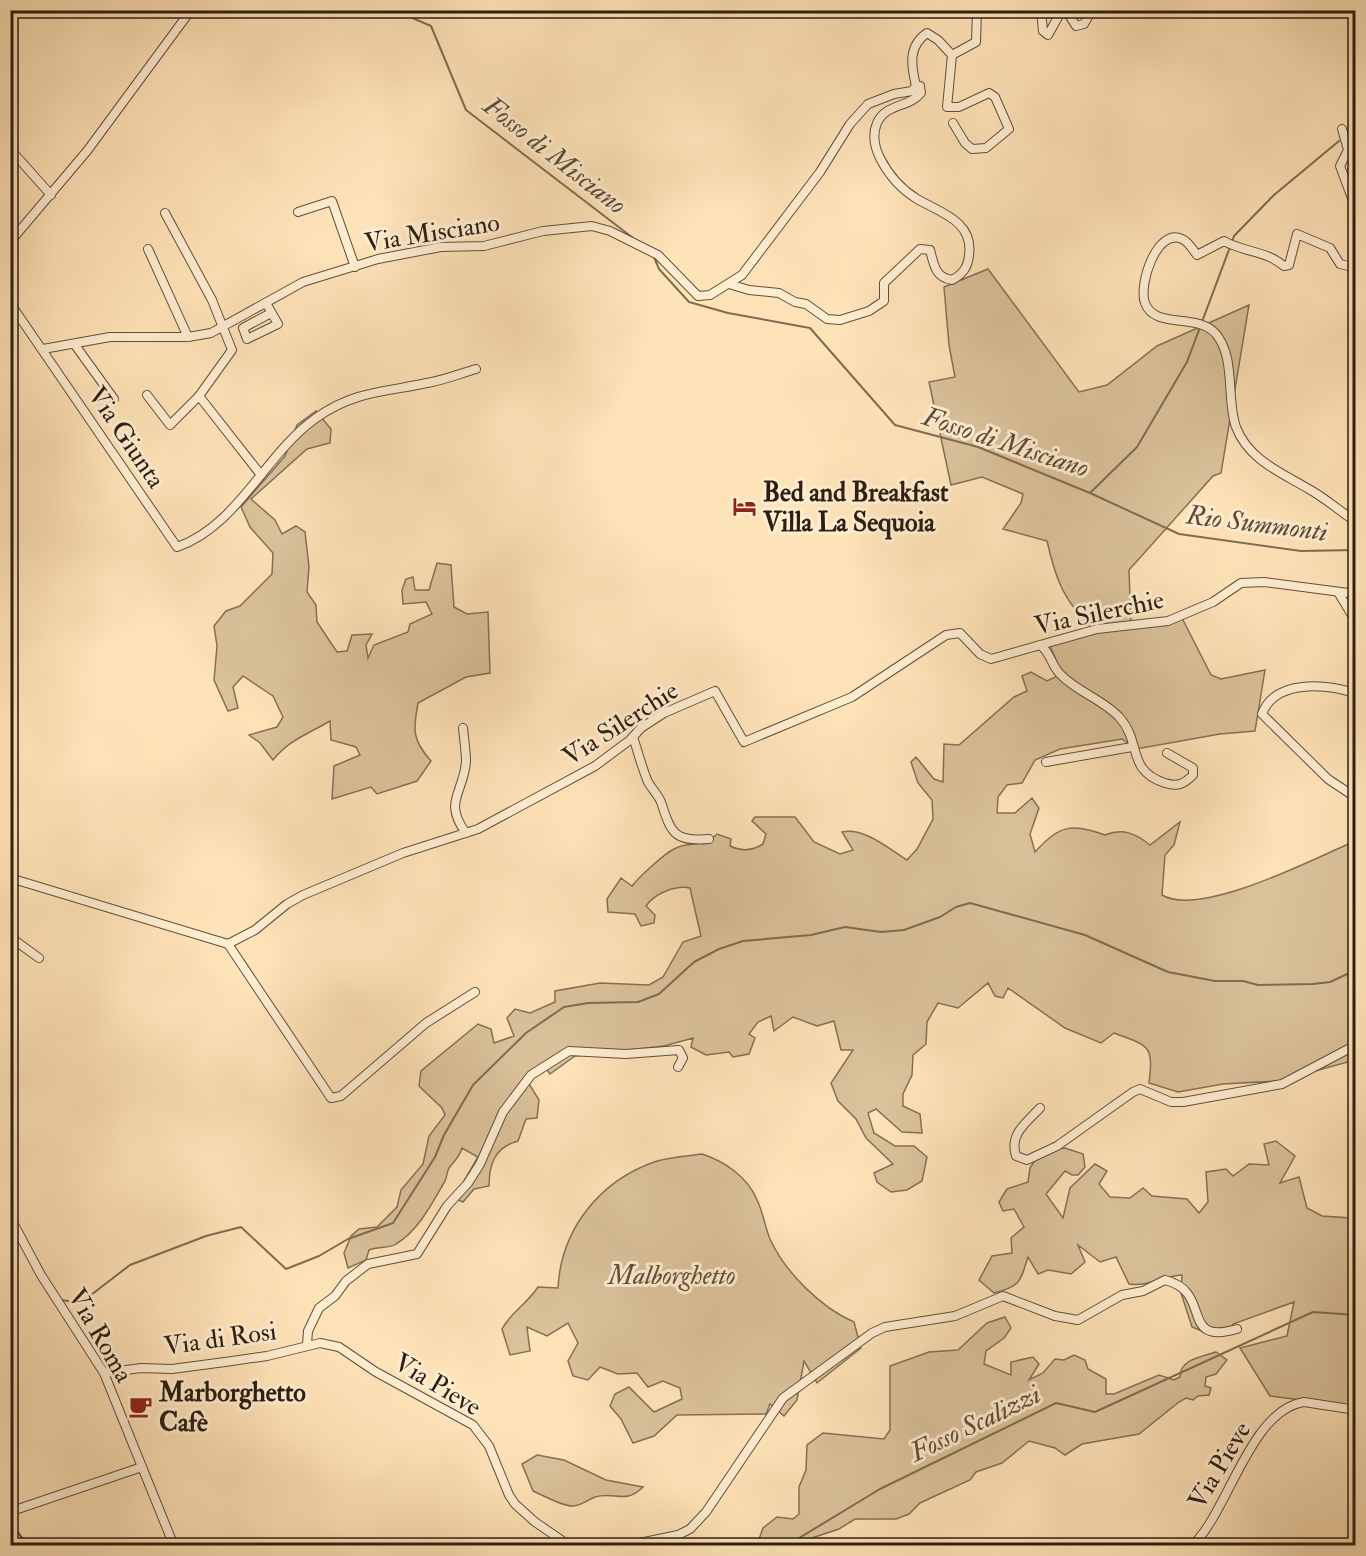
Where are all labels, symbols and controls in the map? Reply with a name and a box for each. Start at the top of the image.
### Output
water label: Fosso di Misciano [475,88,633,222]
street label: Via Misciano [362,207,502,259]
street label: Via Giunta [81,381,172,495]
water label: Fosso di Misciano [917,399,1093,485]
place label: Bed and Breakfast Villa La Sequoia [762,477,949,540]
hotel icon: Bed and Breakfast Villa La Sequoia [732,494,758,520]
water label: Rio Summonti [1183,498,1329,549]
street label: Via Silerchie [1032,584,1167,642]
street label: Via Silerchie [557,675,684,773]
park label: Malborghetto [606,1260,736,1292]
street label: Via Roma [61,1283,140,1388]
street label: Via di Rosi [162,1315,279,1363]
street label: Via Pieve [388,1346,487,1423]
place label: Marborghetto Cafè [158,1377,306,1439]
water label: Fosso Scalizzi [903,1378,1046,1470]
cafe icon: Marborghetto Cafè [128,1394,154,1420]
street label: Via Pieve [1181,1416,1258,1515]

